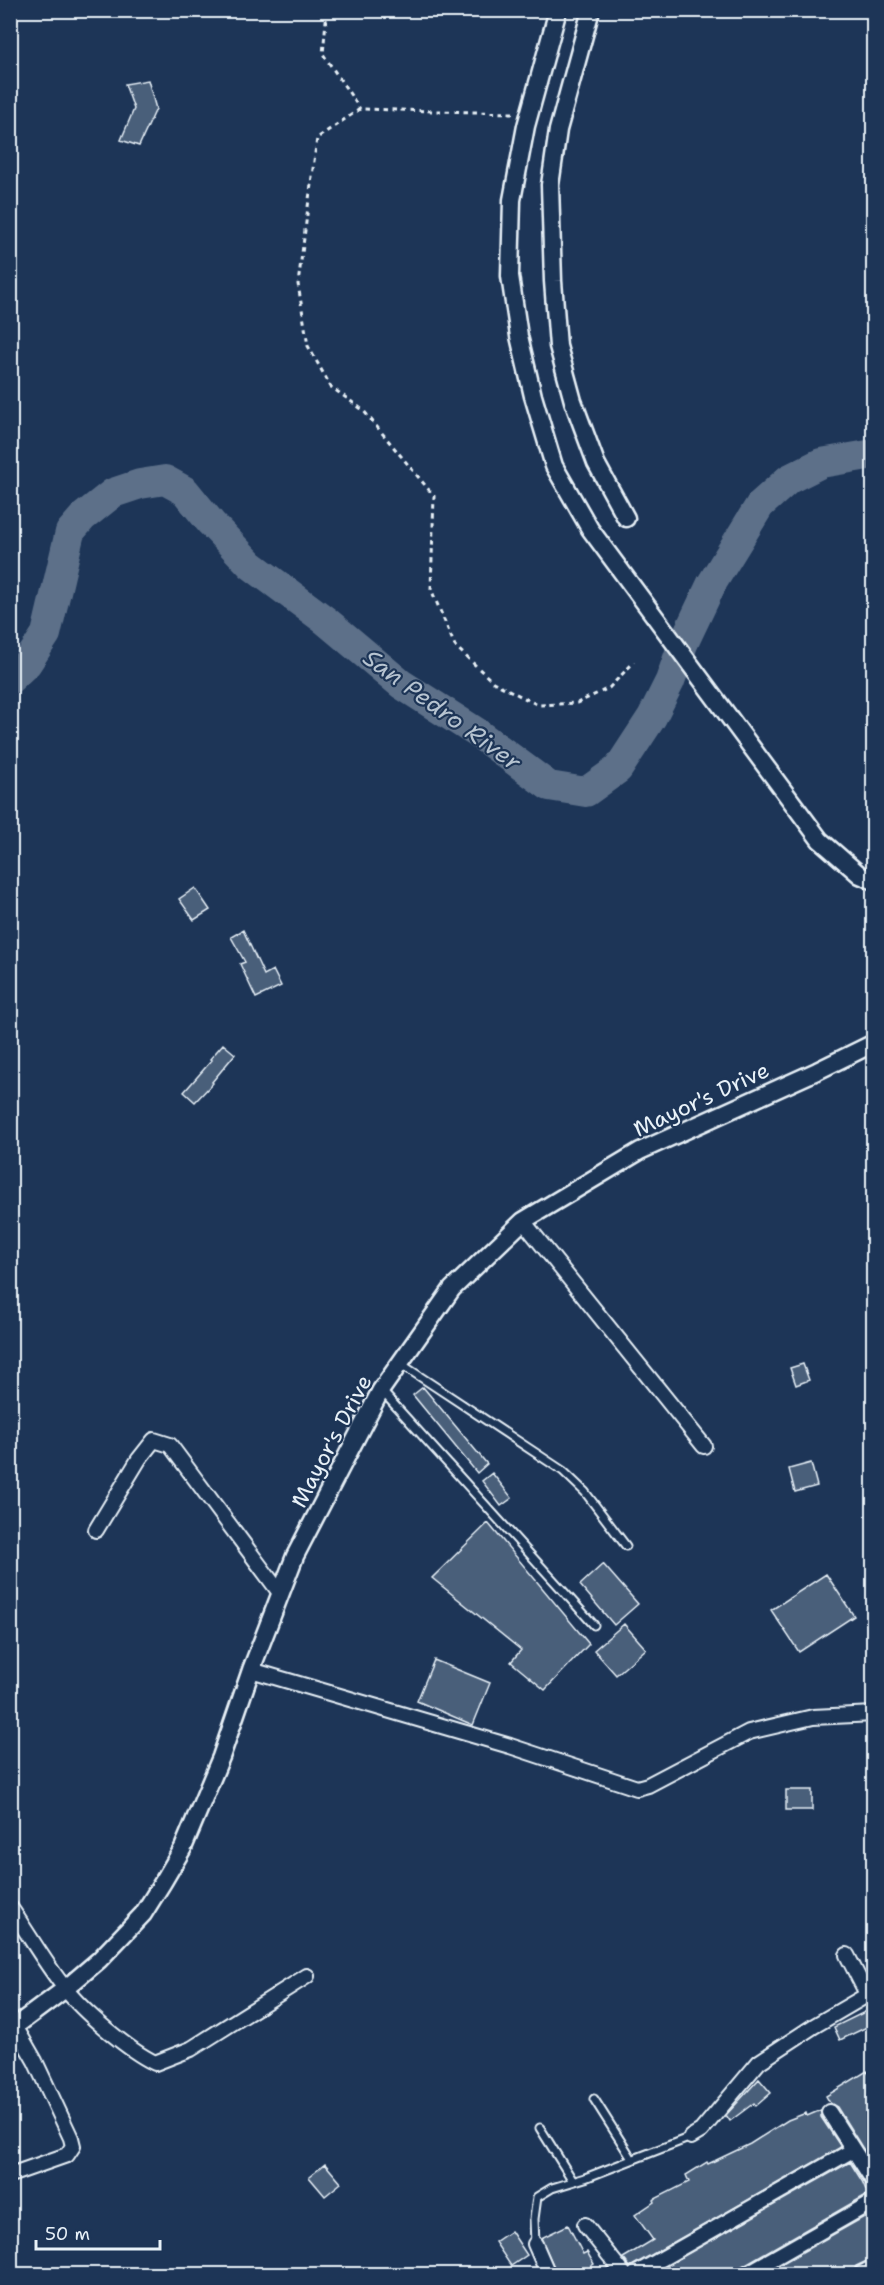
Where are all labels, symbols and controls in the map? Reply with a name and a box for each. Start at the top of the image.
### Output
water label: San Pedro River [357,642,528,778]
street label: Mayor's Drive [629,1055,774,1144]
street label: Mayor's Drive [284,1370,379,1513]
scale bar [36,2213,160,2251]
text: 50 m [45,2222,90,2246]

